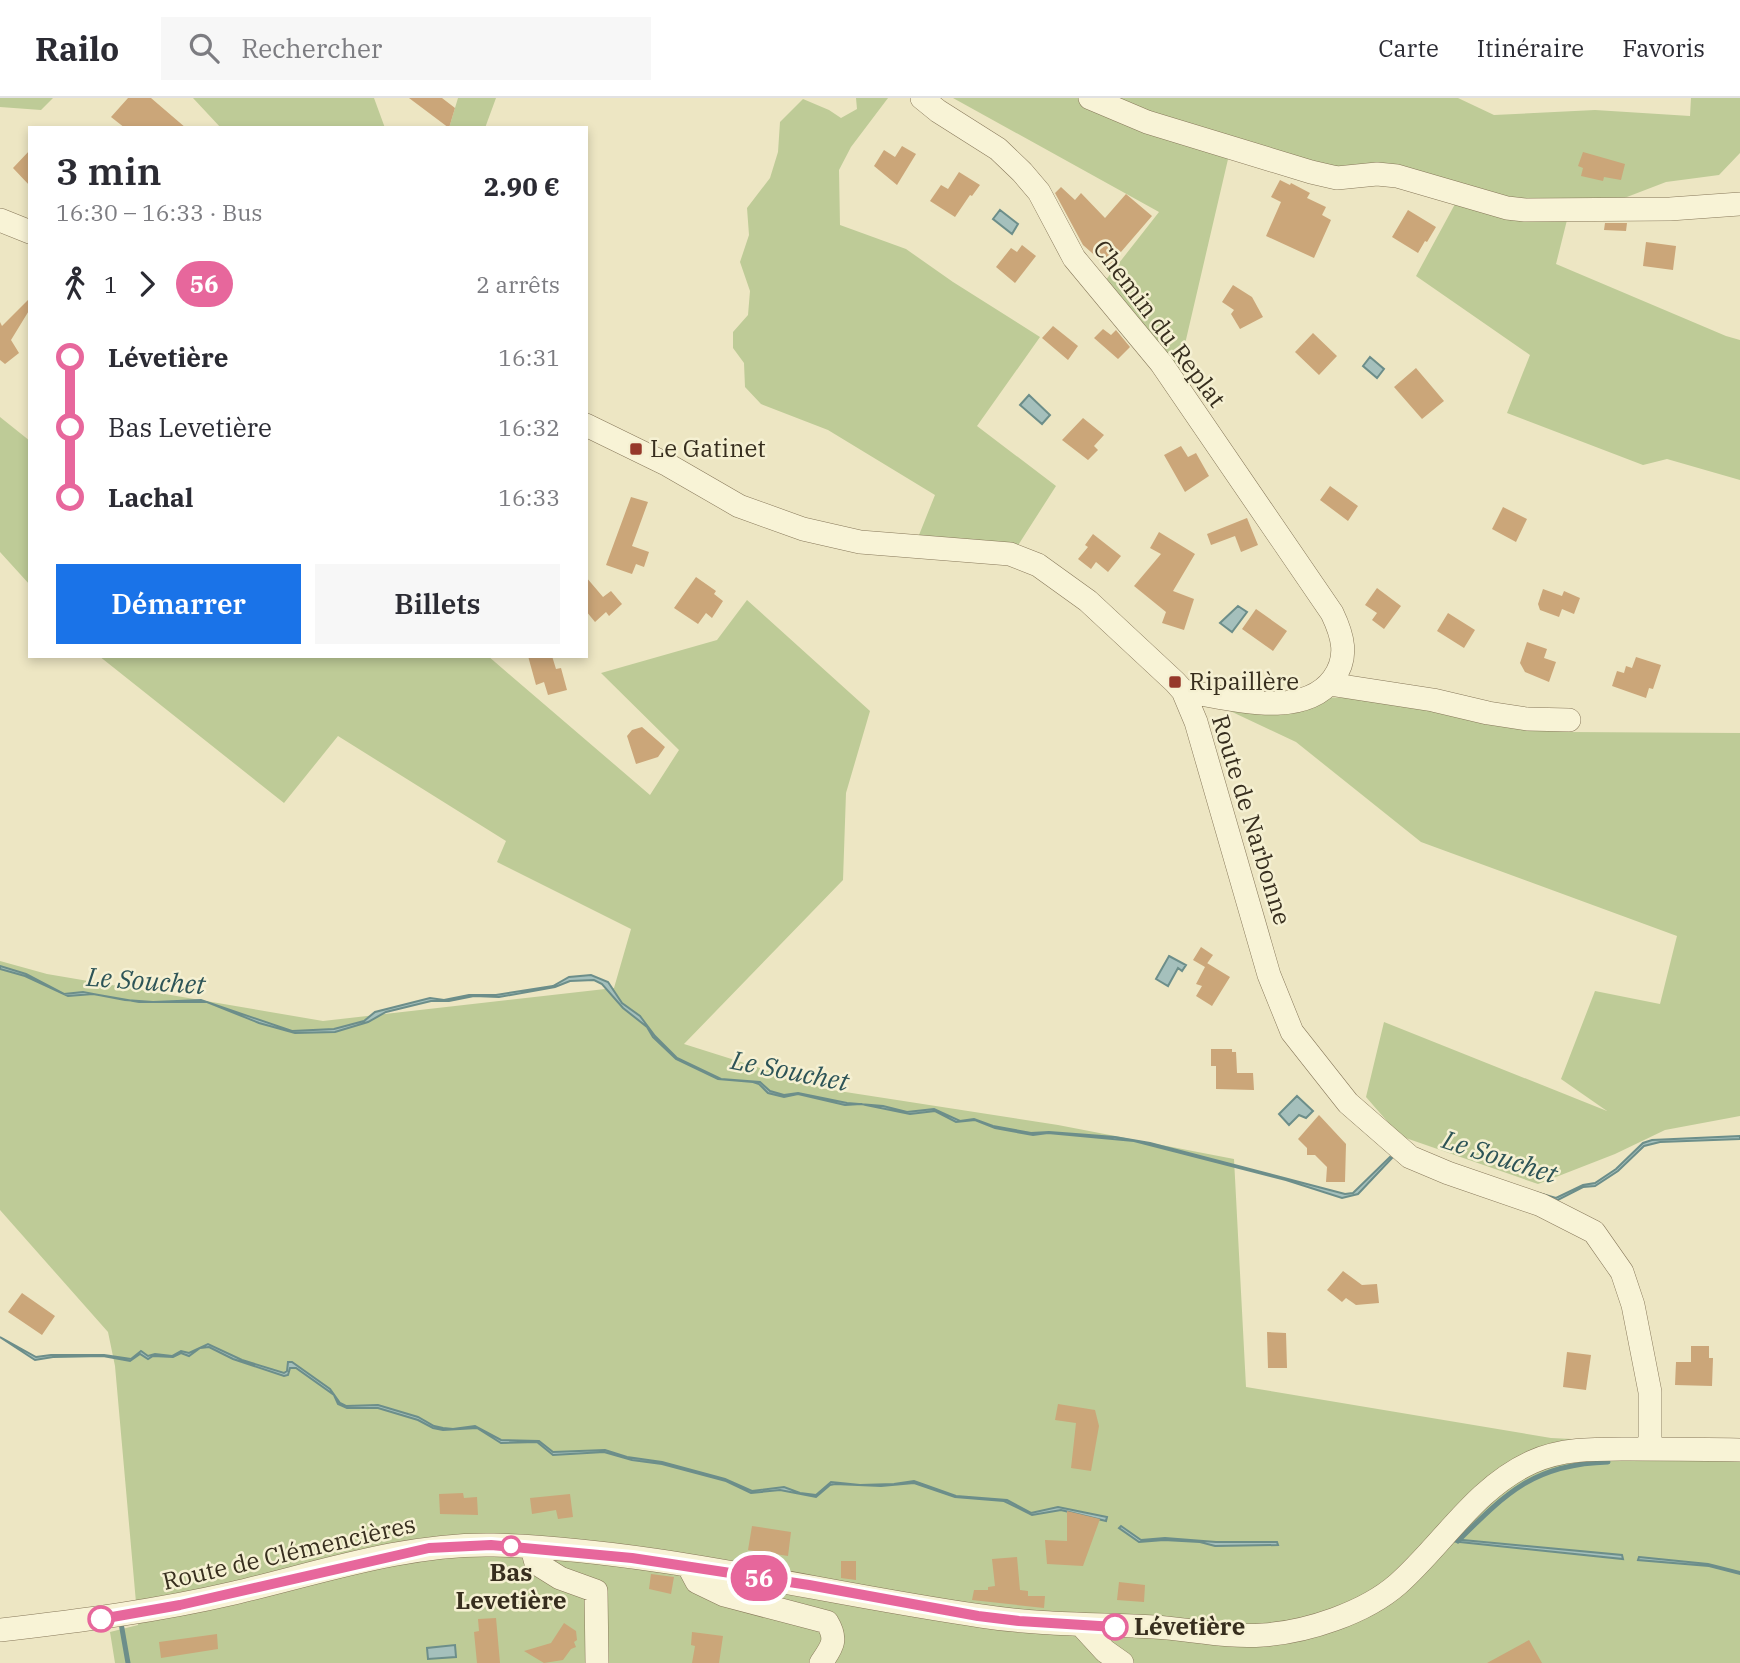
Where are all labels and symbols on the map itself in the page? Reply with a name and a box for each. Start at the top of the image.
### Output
street label: Chemin du Replat [1086,233,1233,414]
place label: Le Gatinet [650,432,766,464]
marker: Le Gatinet [628,441,644,457]
place label: Ripaillère [1189,665,1299,697]
marker: Ripaillère [1167,674,1183,690]
street label: Route de Narbonne [1205,711,1299,929]
water label: Le Souchet [84,959,207,1001]
water label: Le Souchet [727,1042,853,1098]
water label: Le Souchet [1437,1121,1563,1191]
street label: Route de Clémencières [159,1507,418,1597]
marker: Bas Levetière [501,1536,521,1556]
line badge: 56 [728,1555,790,1601]
place label: Bas Levetière [455,1556,567,1616]
unlabelled marker [88,1606,114,1632]
place label: Lévetière [1134,1610,1245,1642]
marker: Lévetière [1102,1614,1128,1640]

